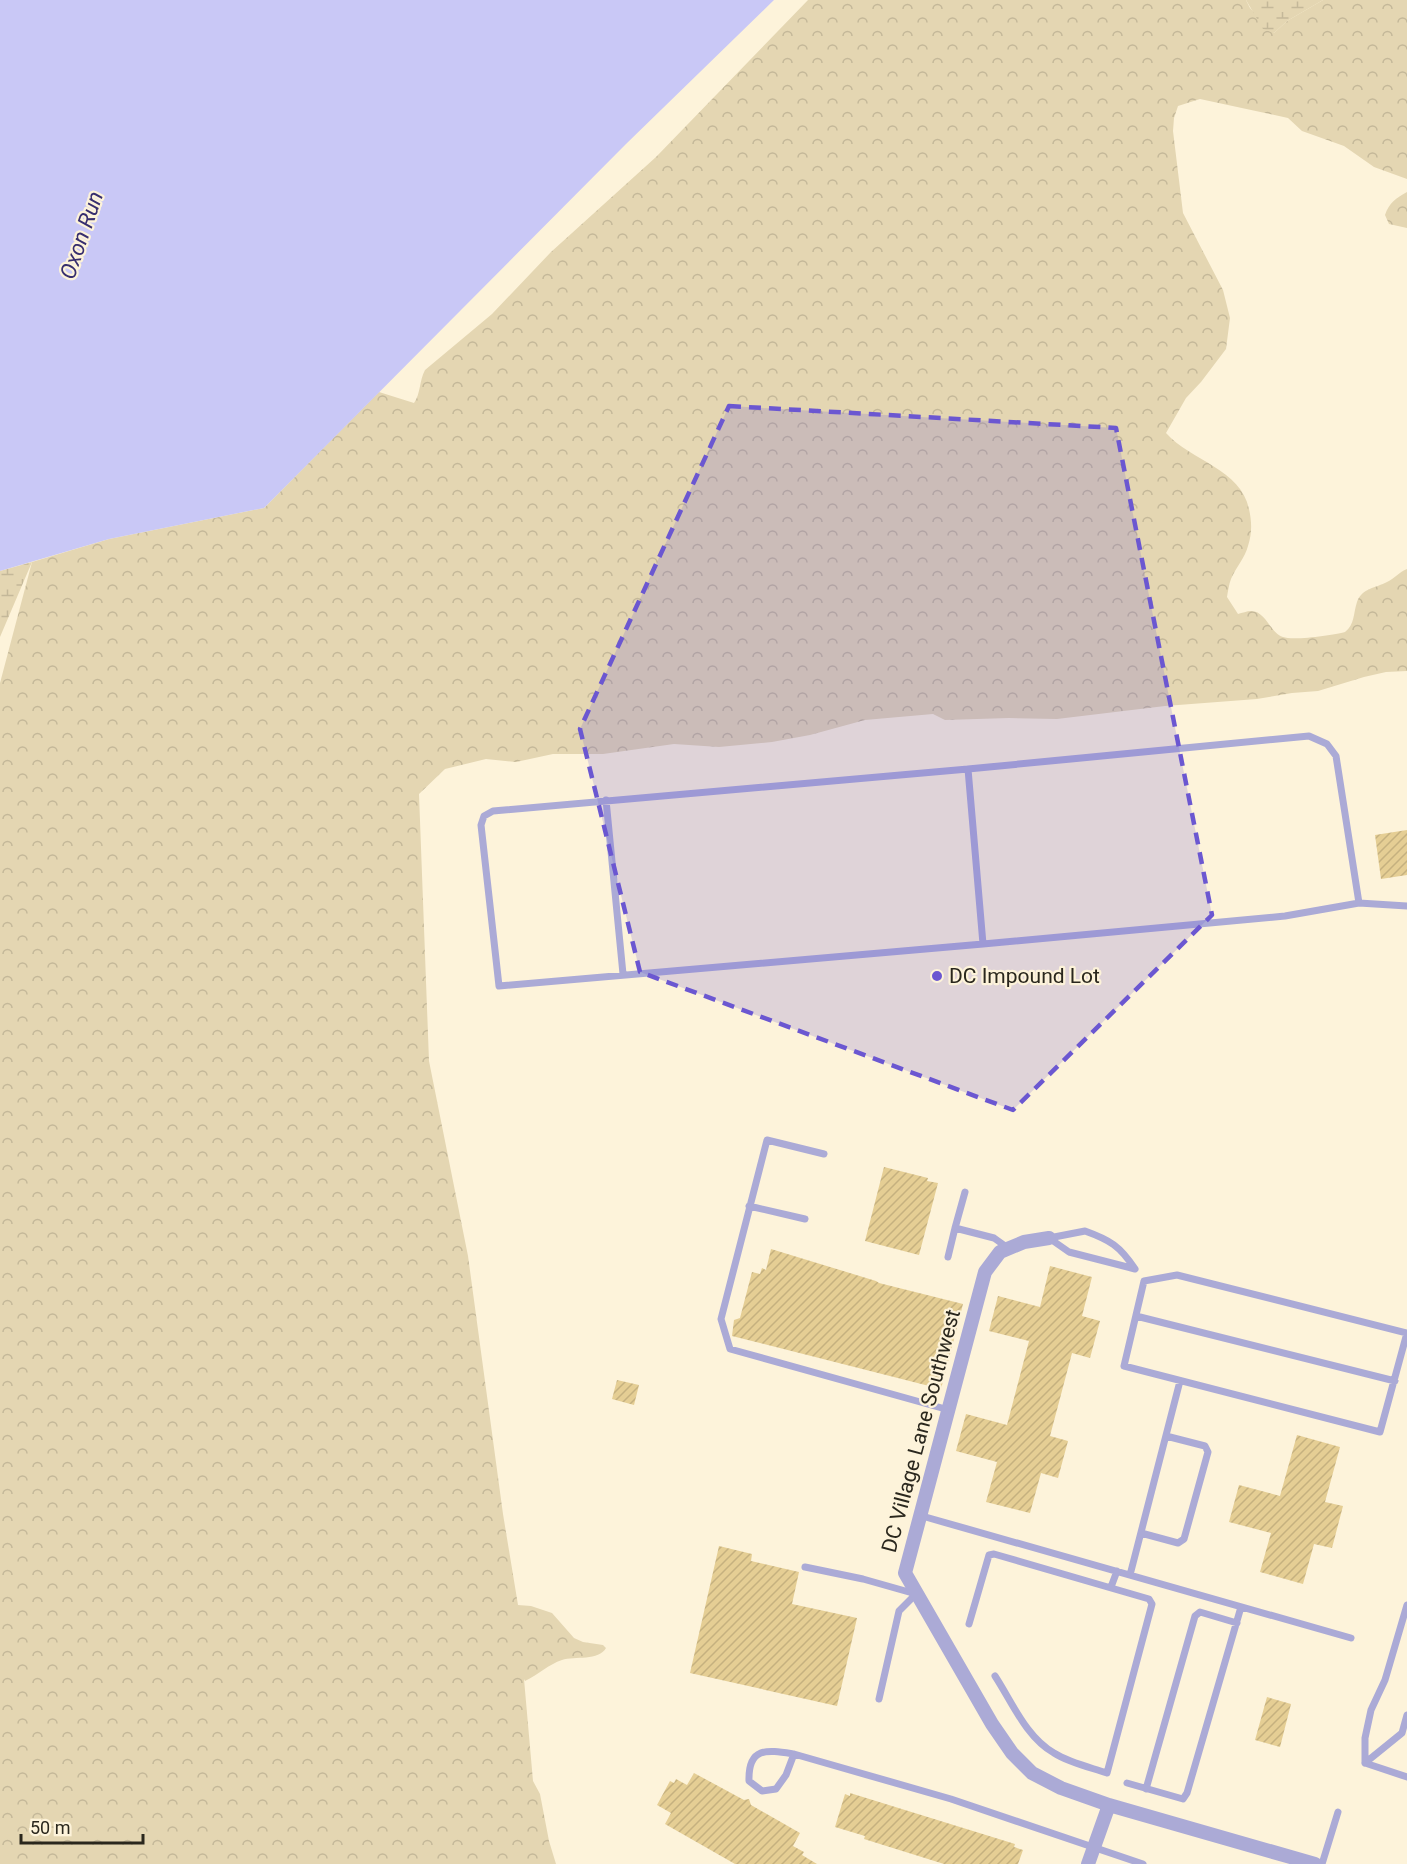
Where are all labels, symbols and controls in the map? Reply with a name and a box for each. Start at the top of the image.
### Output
water label: Oxon Run [55,188,108,282]
place label: DC Impound Lot [949,964,1100,988]
marker: DC Impound Lot [930,969,944,983]
street label: DC Village Lane Southwest [877,1307,965,1555]
scale bar [21,1807,142,1845]
text: 50 m [30,1817,70,1838]

